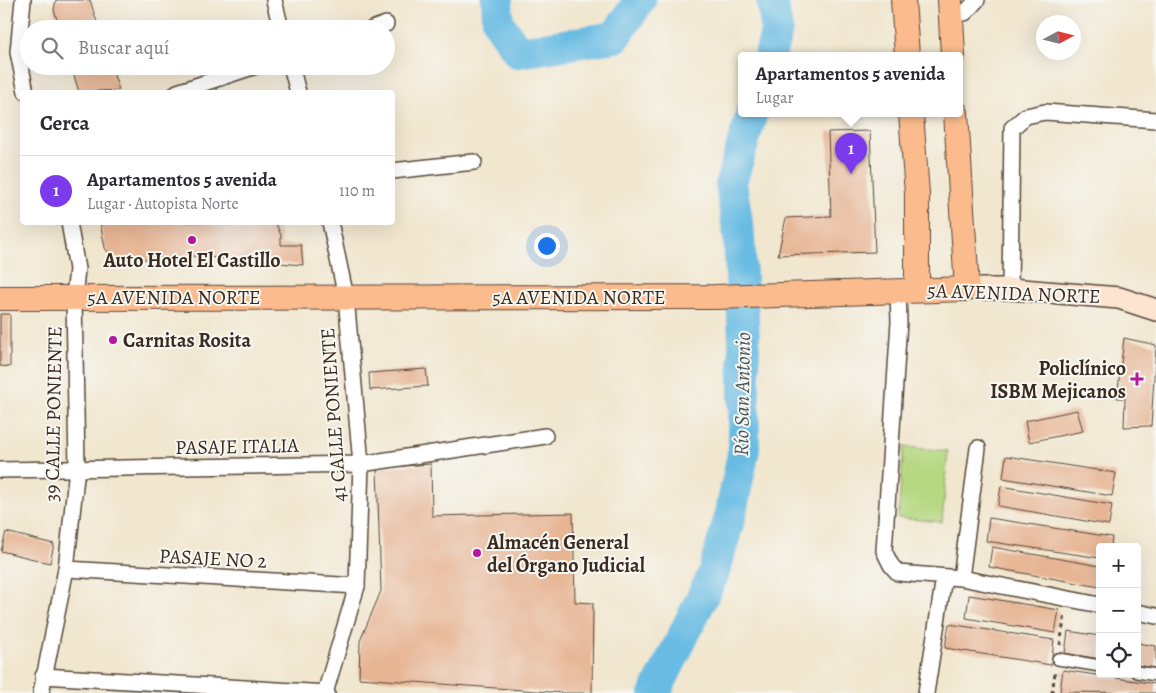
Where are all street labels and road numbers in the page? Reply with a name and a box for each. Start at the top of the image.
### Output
street label: 5A AVENIDA NORTE [927,277,1101,310]
street label: 5A AVENIDA NORTE [87,284,261,311]
street label: 5A AVENIDA NORTE [492,284,666,311]
street label: 39 CALLE PONIENTE [38,326,69,502]
street label: 41 CALLE PONIENTE [314,327,353,503]
street label: PASAJE ITALIA [175,432,299,461]
street label: PASAJE NO 2 [158,542,268,575]

